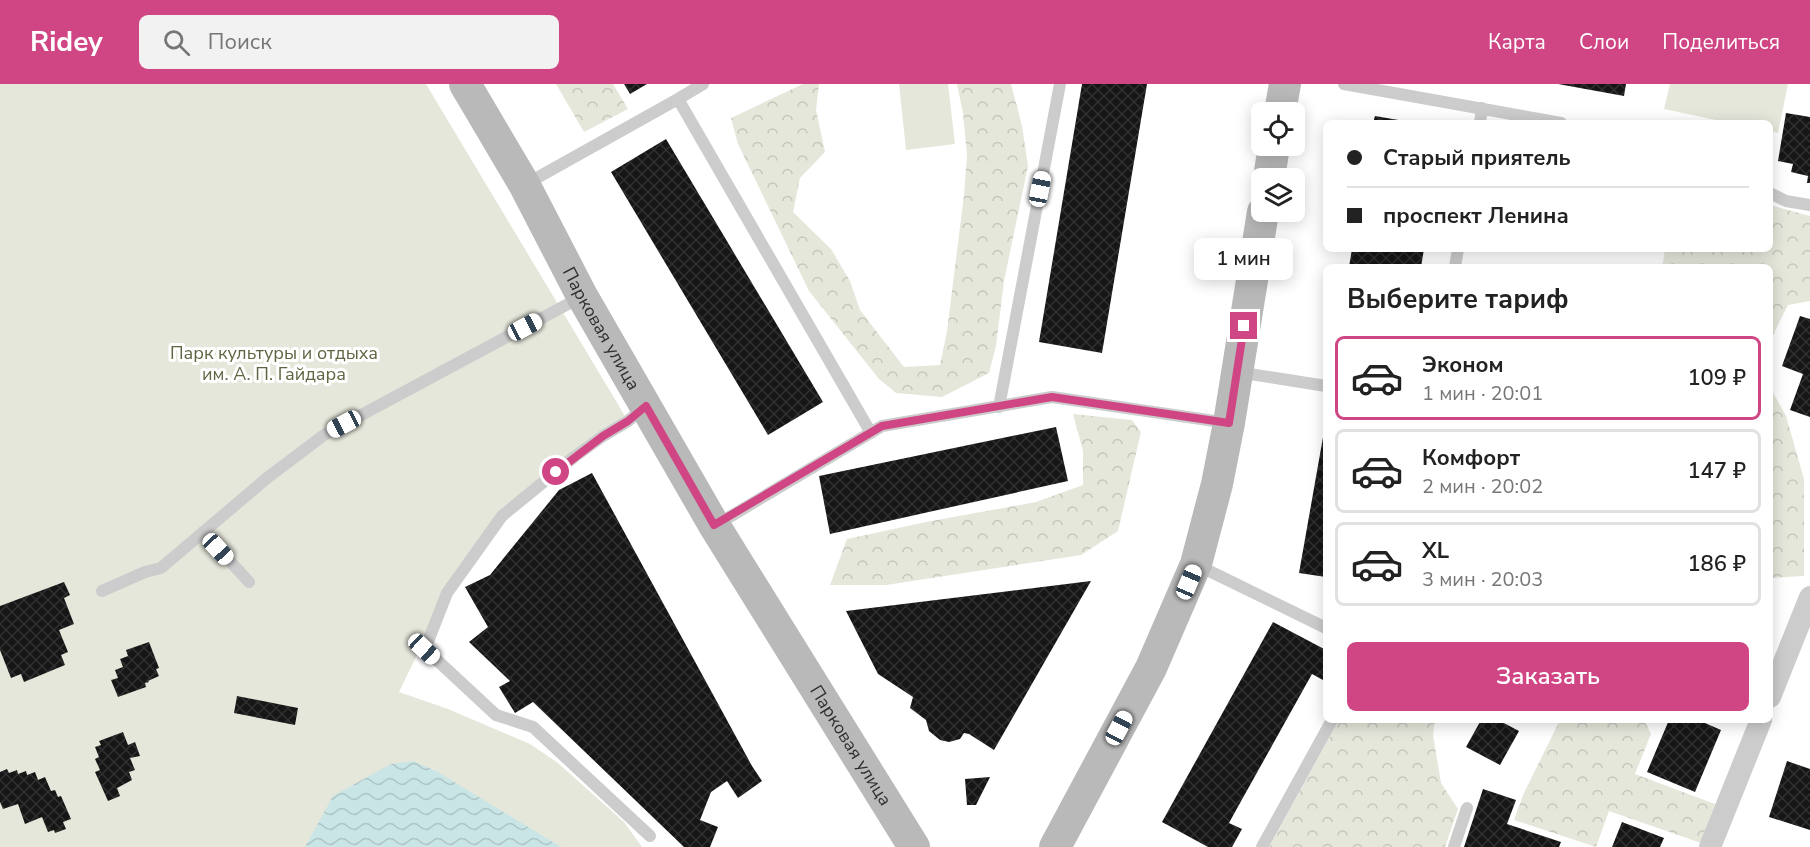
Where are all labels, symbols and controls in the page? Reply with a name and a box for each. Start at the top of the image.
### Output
search box [139,15,559,69]
text: Ridey [30,23,103,61]
icon: search [160,26,193,59]
text: Поиск [208,27,272,57]
text: Карта [1488,28,1546,56]
text: Слои [1579,28,1629,56]
text: Поделиться [1662,28,1780,56]
map controls [1251,102,1305,222]
button: locate [1251,102,1305,156]
text: Старый приятель [1383,143,1571,173]
button: layers [1251,168,1305,222]
car [1028,170,1052,208]
text: проспект Ленина [1383,201,1569,231]
callout: 1 мин [1194,239,1294,281]
text: 1 мин [1216,245,1271,272]
street label: Парковая улица [557,263,646,394]
text: Выберите тариф [1347,281,1569,318]
car [505,311,545,343]
route end [1230,312,1257,339]
park label: Парк культуры и отдыха им. А. П. Гайдара [170,341,378,386]
text: Эконом [1422,350,1504,380]
icon: car [1350,351,1404,405]
text: 109 ₽ [1687,363,1746,393]
text: 1 мин · 20:01 [1422,380,1543,407]
car [324,408,364,440]
text: Комфорт [1422,443,1520,473]
icon: car [1350,444,1404,498]
text: 147 ₽ [1687,456,1746,486]
route start [542,458,569,485]
text: 2 мин · 20:02 [1422,473,1543,500]
car [199,530,237,568]
text: XL [1422,536,1449,566]
icon: car [1350,537,1404,591]
text: 186 ₽ [1687,549,1746,579]
car [1174,562,1204,602]
text: 3 мин · 20:03 [1422,566,1543,593]
car [405,630,443,668]
button: Заказать [1347,642,1749,711]
street label: Парковая улица [804,681,897,810]
car [1103,708,1135,748]

